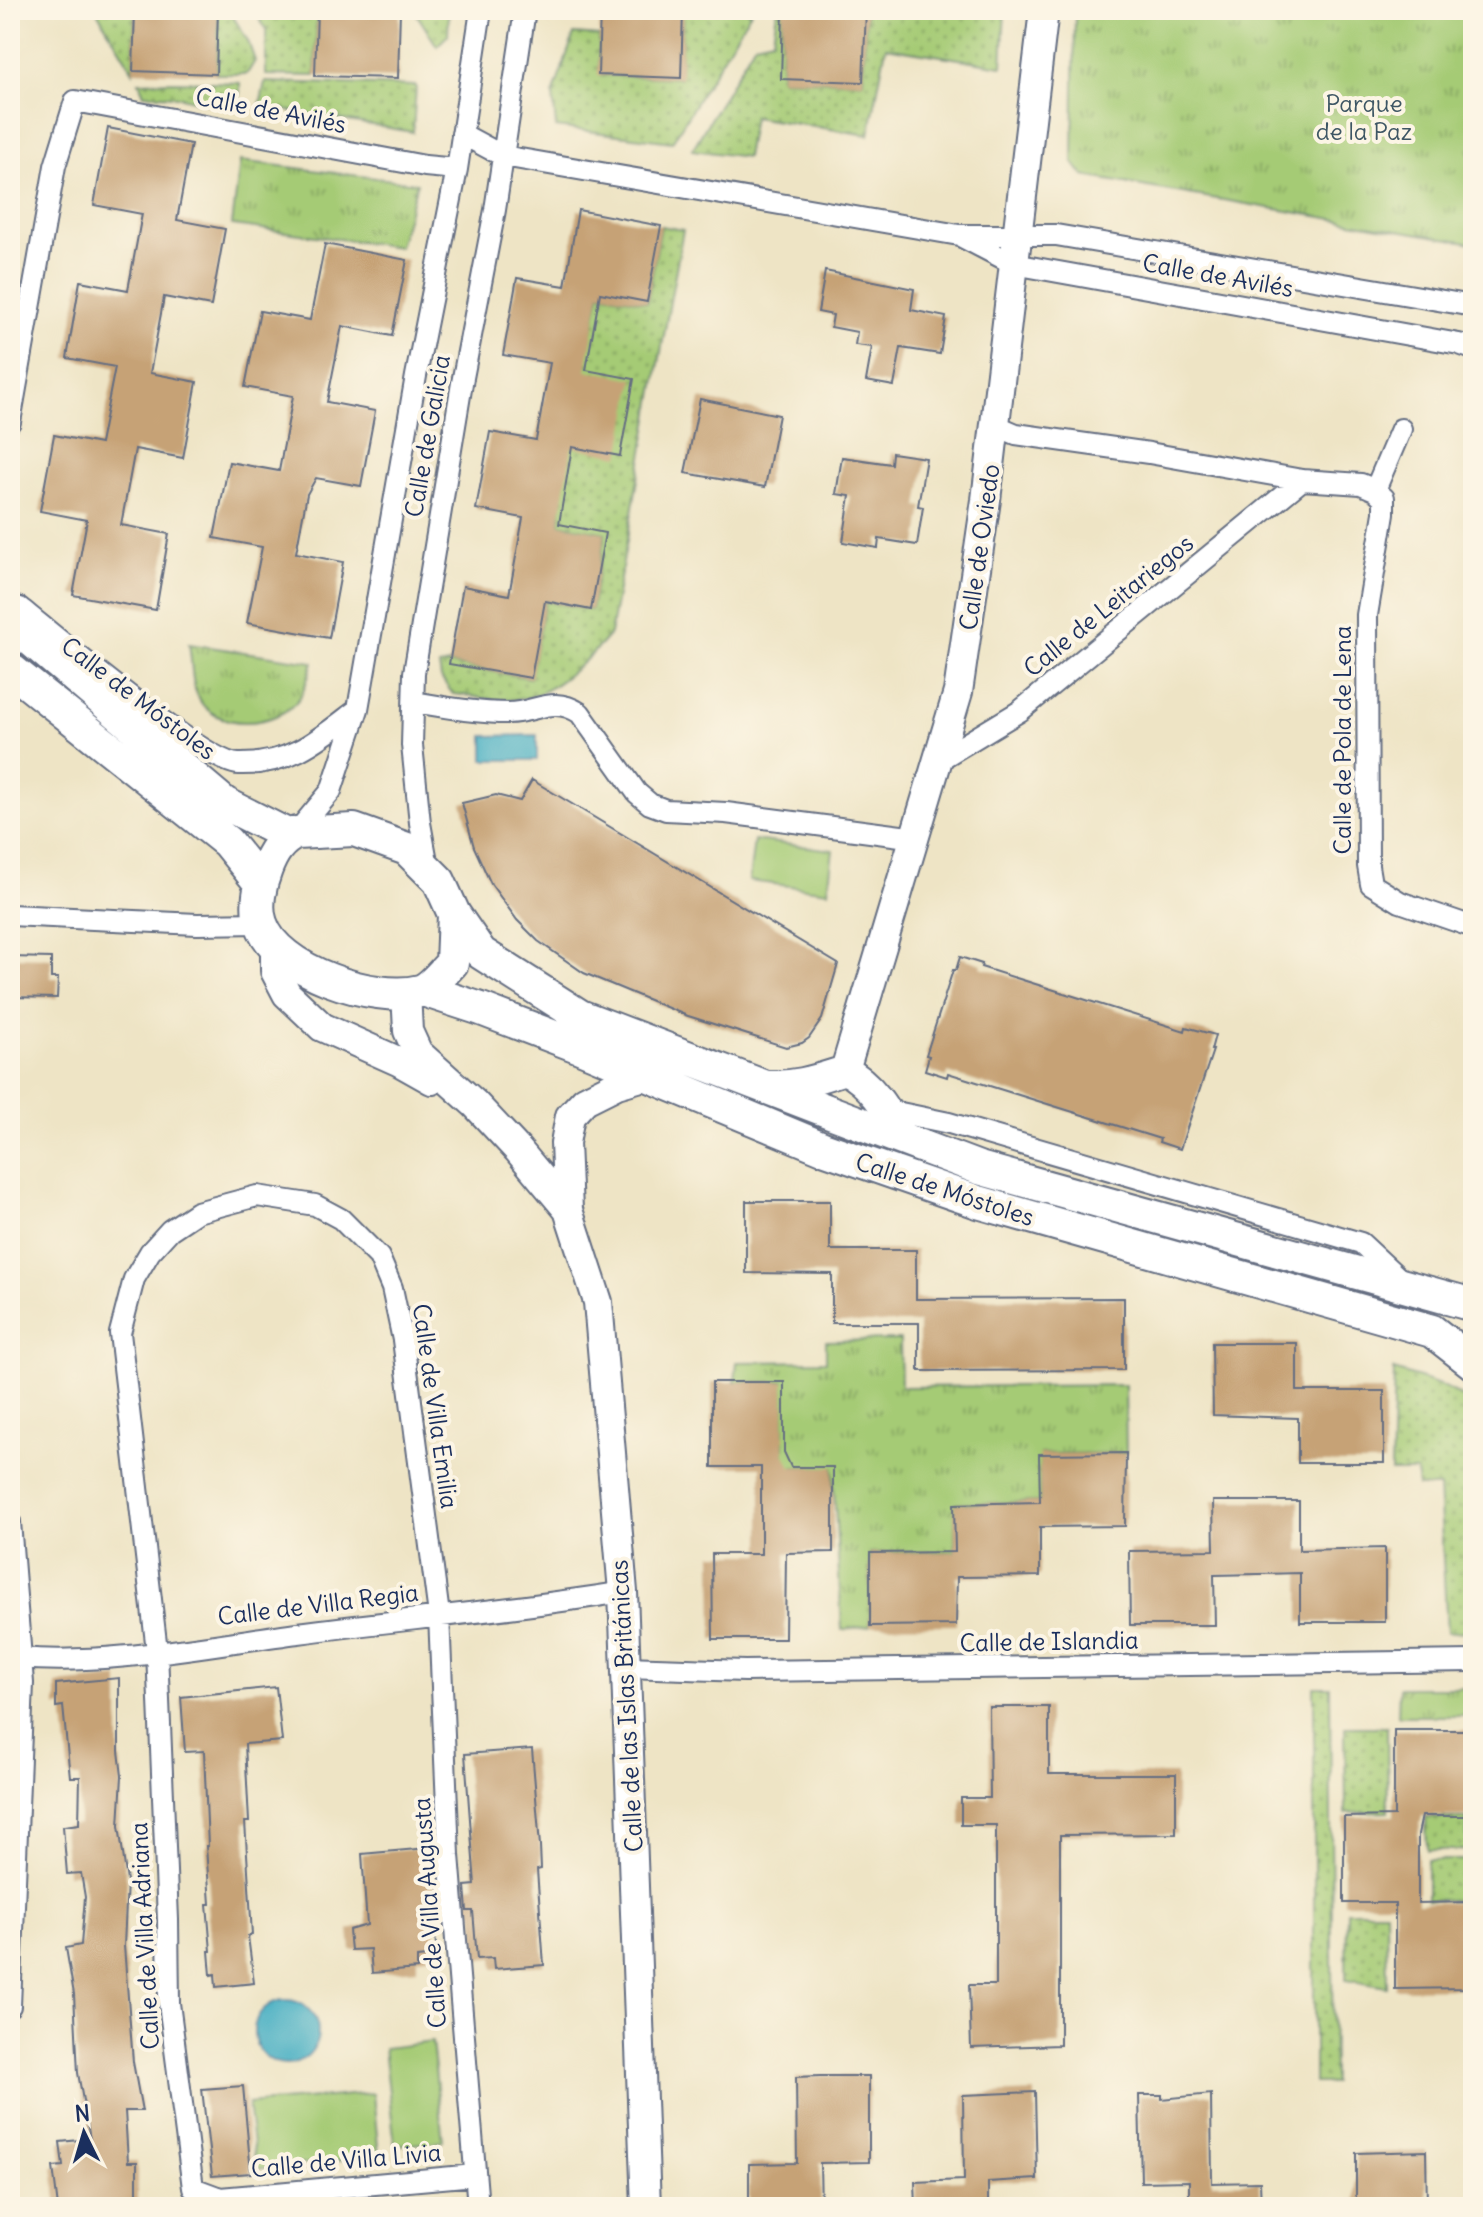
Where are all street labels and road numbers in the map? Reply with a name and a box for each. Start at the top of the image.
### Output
street label: Calle de Avilés [193,81,349,139]
street label: Calle de Avilés [1140,247,1296,303]
street label: Calle de Galicia [398,352,456,520]
street label: Calle de Oviedo [952,462,1006,632]
street label: Calle de Leitariegos [1017,527,1199,683]
street label: Calle de Pola de Lena [1327,625,1357,855]
street label: Calle de Móstoles [56,630,222,766]
street label: Calle de Móstoles [852,1146,1038,1232]
street label: Calle de Villa Emilia [407,1302,465,1510]
street label: Calle de las Islas Británicas [603,1559,649,1853]
street label: Calle de Villa Regia [216,1577,420,1631]
street label: Calle de Islandia [959,1624,1139,1658]
street label: Calle de Villa Augusta [406,1797,452,2029]
street label: Calle de Villa Adriana [123,1821,165,2051]
street label: Calle de Villa Livia [250,2137,442,2183]

